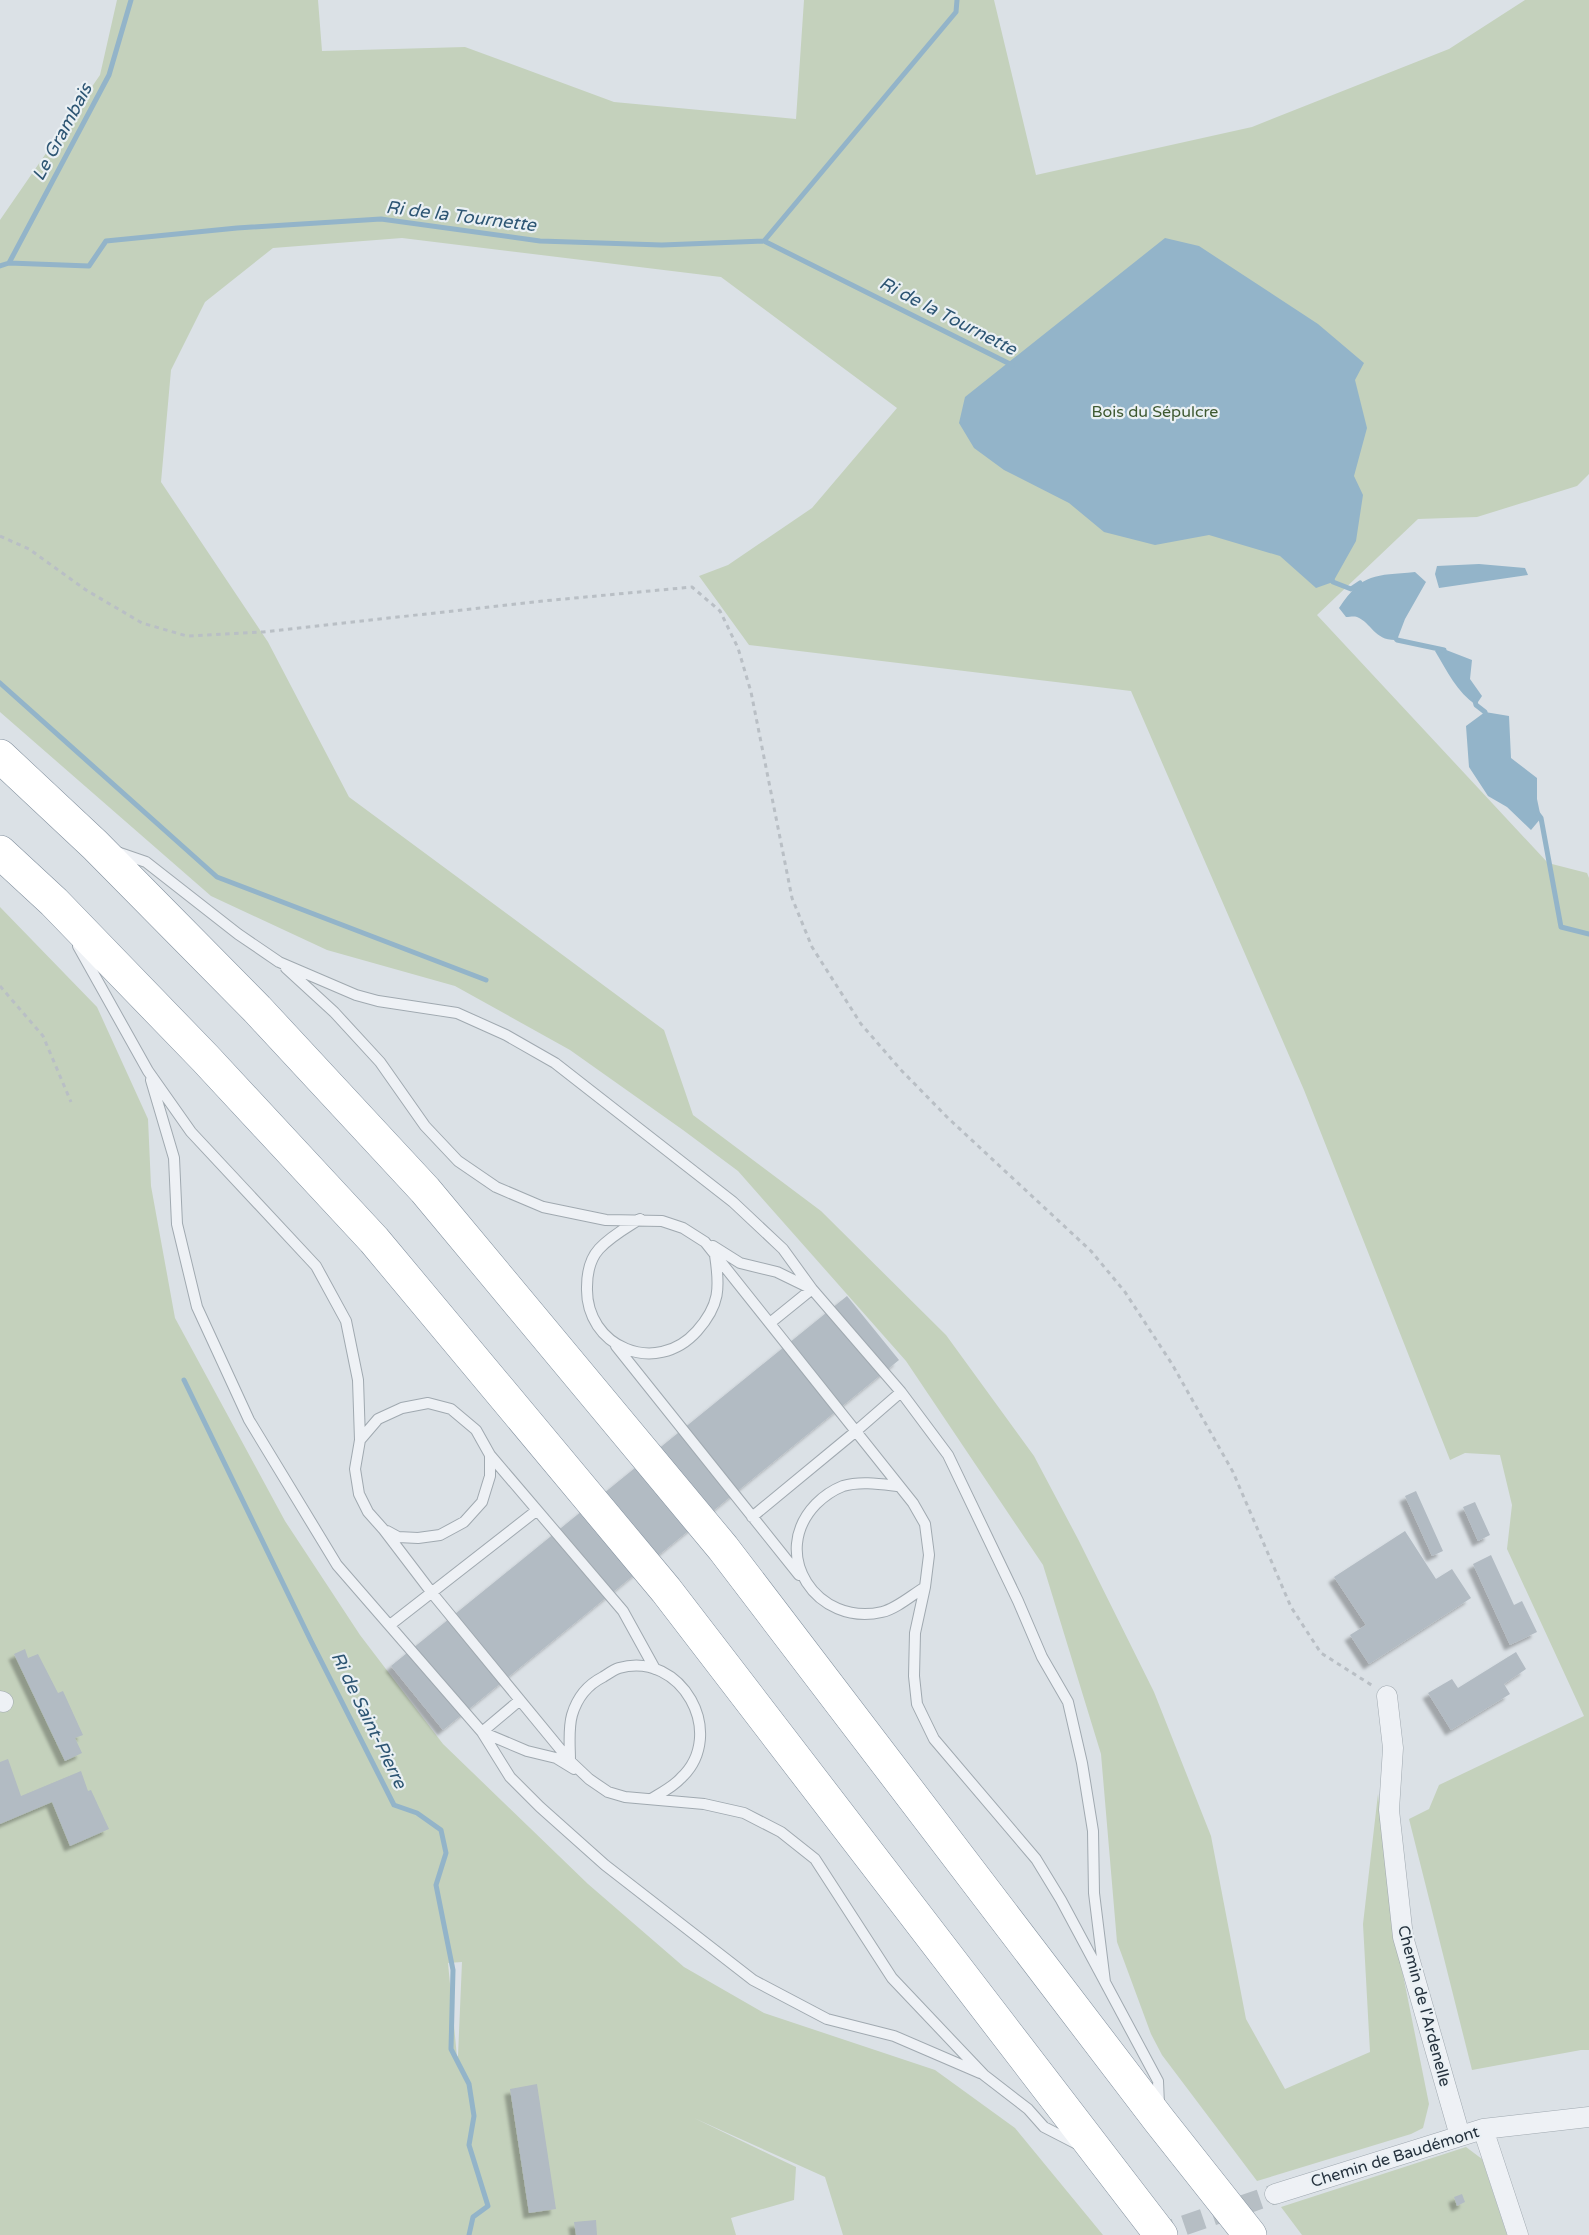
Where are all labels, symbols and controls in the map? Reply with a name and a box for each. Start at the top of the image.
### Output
water label: Le Grambais [27,78,97,184]
water label: Ri de la Tournette [385,196,538,236]
water label: Ri de la Tournette [876,272,1021,360]
park label: Bois du Sépulcre [1092,402,1218,422]
water label: Ri de Saint-Pierre [326,1648,412,1793]
street label: Chemin de l'Ardenelle [1393,1923,1455,2089]
street label: Chemin de Baudémont [1308,2122,1482,2192]

